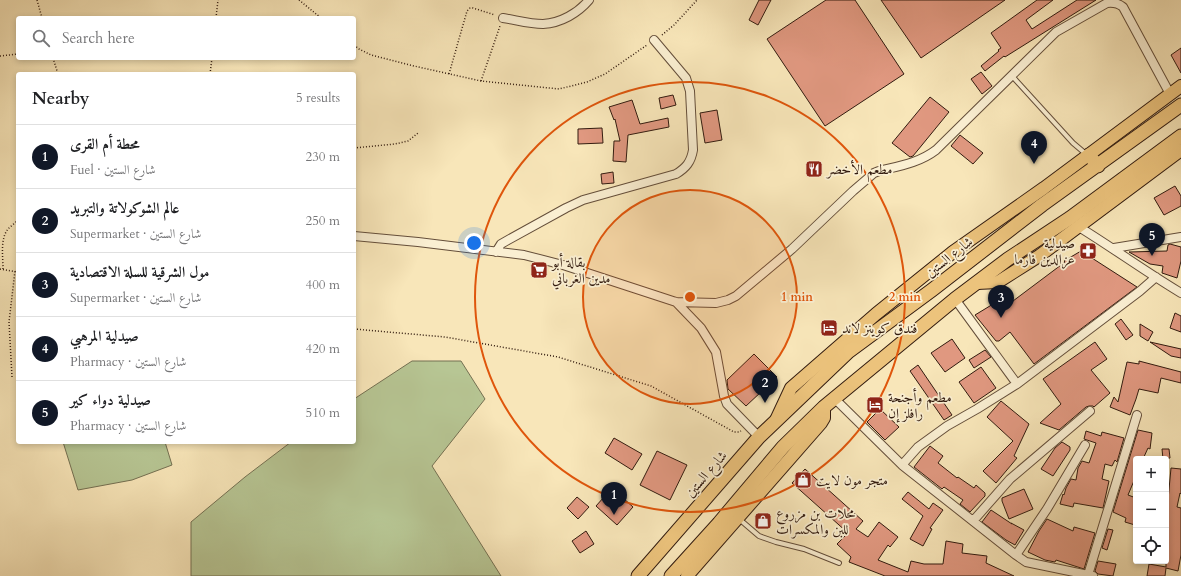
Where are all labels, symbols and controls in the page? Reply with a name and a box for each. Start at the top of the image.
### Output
search box [16,16,356,60]
icon: search [30,27,52,49]
text: Search here [62,28,135,48]
text: Nearby [32,87,89,110]
text: 5 results [296,89,340,107]
pin: 4 [1021,131,1047,164]
text: محطة أم القرى [70,134,140,154]
text: 1 [42,148,48,166]
text: 230 m [306,148,340,166]
restaurant icon: مطعم الأخضر [804,159,824,179]
place label: مطعم الأخضر [825,159,892,183]
text: Fuel · شارع الستين [70,161,156,179]
text: عالم الشوكولاتة والتبريد [70,198,179,218]
text: 2 [42,212,48,230]
text: 250 m [306,212,340,230]
pin: 5 [1139,223,1165,256]
text: Supermarket · شارع الستين [70,225,201,243]
street label: شارع الستين [921,232,978,283]
your location [464,233,484,253]
place label: صيدلية عزالدين فارما [1015,234,1075,269]
pharmacy icon: صيدلية عزالدين فارما [1078,241,1098,261]
place label: بقالة أبو مدين الغرباني [550,252,610,290]
supermarket icon: بقالة أبو مدين الغرباني [529,260,549,280]
text: مول الشرقية للسلة الاقتصادية [70,262,209,282]
text: 3 [42,276,48,294]
text: 400 m [306,276,340,294]
pin: 3 [988,285,1014,318]
text: Supermarket · شارع الستين [70,289,201,307]
text: 1 min [781,289,813,305]
text: 2 min [889,289,921,305]
centre of rings [683,290,697,304]
hotel icon: فندق كوينز لاند [819,318,839,338]
place label: فندق كوينز لاند [842,319,918,338]
text: صيدلية المرهبي [70,326,139,346]
text: 4 [42,340,48,358]
text: 420 m [306,340,340,358]
text: Pharmacy · شارع الستين [70,353,186,371]
pin: 2 [752,370,778,403]
place label: مطعم وأجنحة رافلز إن [888,387,952,423]
text: صيدلية دواء كير [70,390,151,410]
hotel icon: مطعم وأجنحة رافلز إن [865,395,885,415]
text: 5 [42,404,48,422]
text: 510 m [306,404,340,422]
text: Pharmacy · شارع الستين [70,417,186,435]
street label: شارع الستين [681,447,733,503]
map controls [1133,456,1169,564]
button: + [1133,456,1169,492]
shop icon: متجر مون لايت [793,470,813,490]
place label: متجر مون لايت [816,471,888,490]
pin: 1 [601,482,627,515]
button: − [1133,492,1169,528]
place label: محلات بن مزروع للبن والمكسرات [776,504,856,539]
shop icon: محلات بن مزروع للبن والمكسرات [753,511,773,531]
button: locate [1133,528,1169,564]

